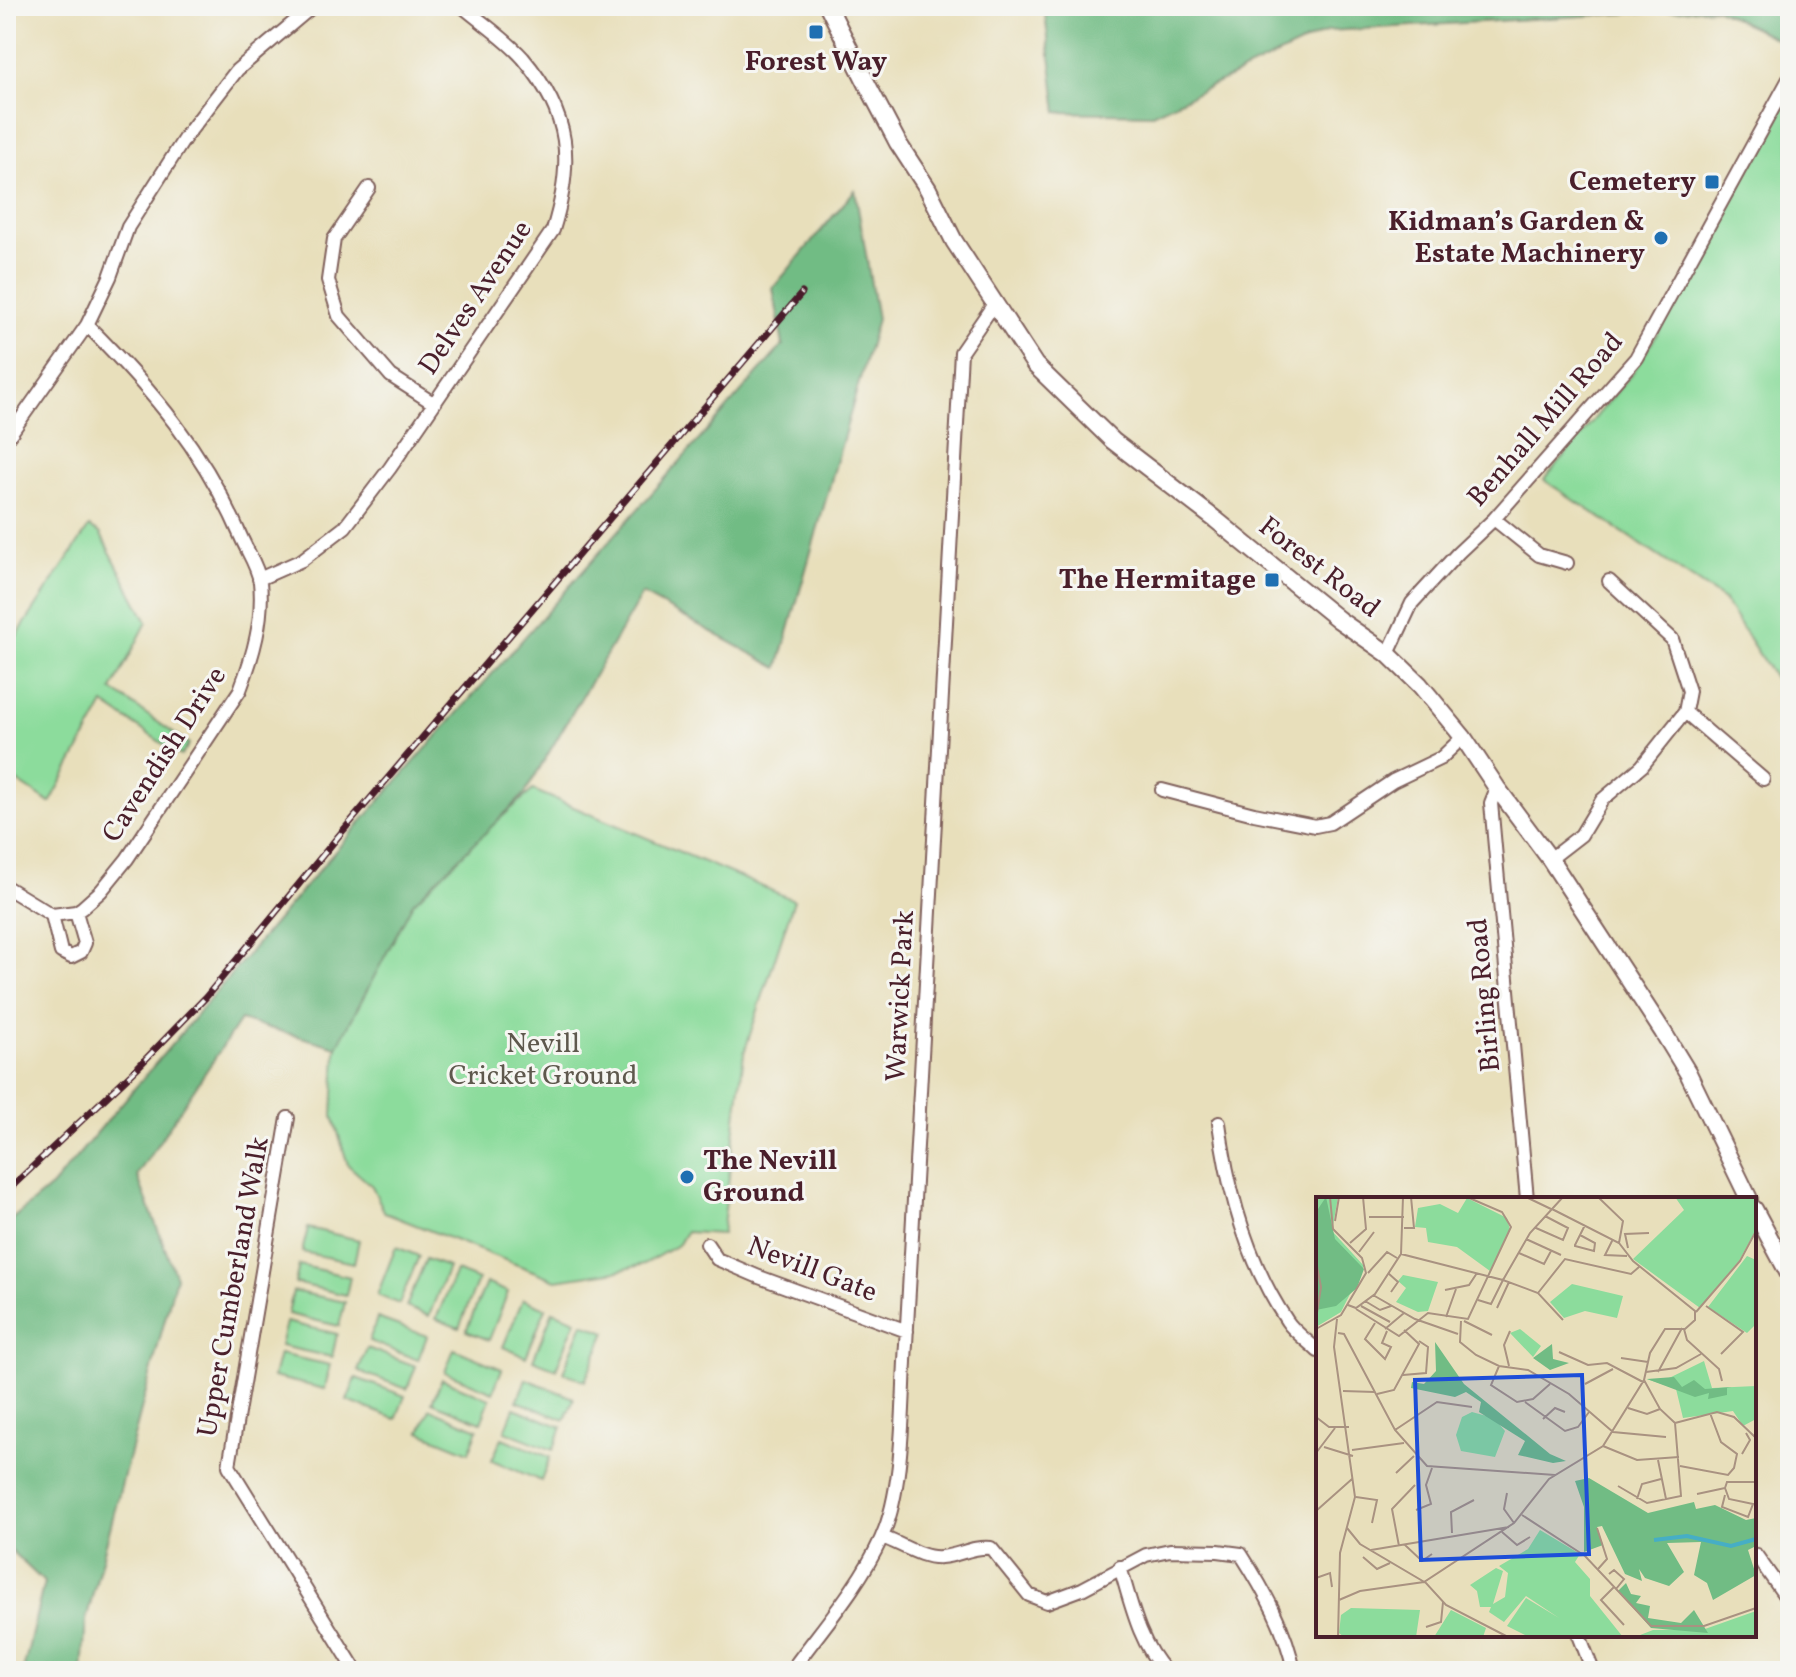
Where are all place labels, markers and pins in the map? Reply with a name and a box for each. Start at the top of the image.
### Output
marker: Forest Way [807,23,825,41]
place label: Forest Way [745,43,888,82]
place label: Cemetery [1569,163,1696,202]
marker: Cemetery [1703,173,1721,191]
place label: Kidman’s Garden & Estate Machinery [1388,203,1645,274]
marker: Kidman’s Garden & Estate Machinery [1652,229,1670,247]
place label: The Hermitage [1059,561,1256,600]
marker: The Hermitage [1263,571,1281,589]
place label: The Nevill Ground [703,1142,837,1213]
marker: The Nevill Ground [678,1168,696,1186]

